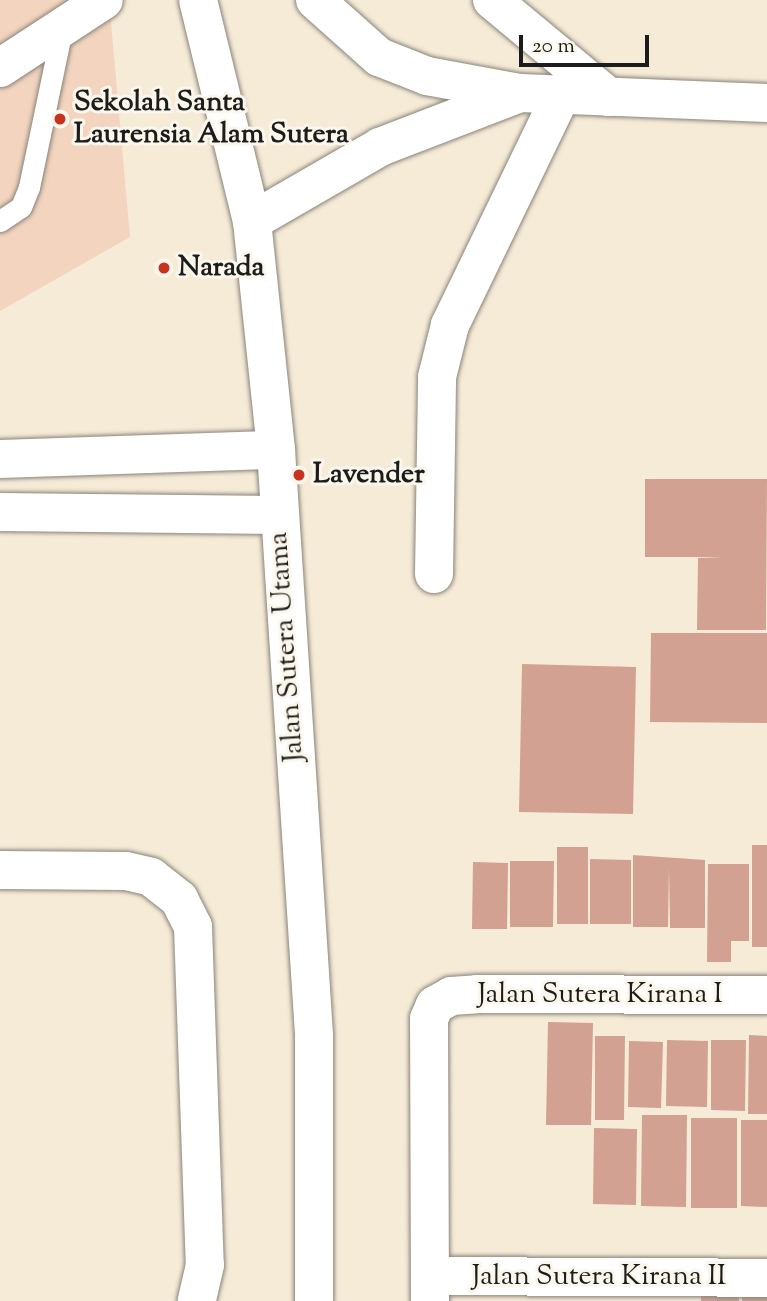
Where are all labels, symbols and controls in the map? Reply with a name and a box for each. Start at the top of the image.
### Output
scale bar [522,21,652,65]
text: 20 m [532,32,575,62]
place label: Sekolah Santa Laurensia Alam Sutera [74,86,349,152]
marker: Sekolah Santa Laurensia Alam Sutera [52,111,68,127]
place label: Narada [178,251,264,285]
marker: Narada [156,260,172,276]
place label: Lavender [313,458,425,492]
marker: Lavender [291,467,307,483]
street label: Jalan Sutera Utama [262,531,312,763]
street label: Jalan Sutera Kirana I [477,978,723,1012]
street label: Jalan Sutera Kirana II [472,1260,726,1294]

